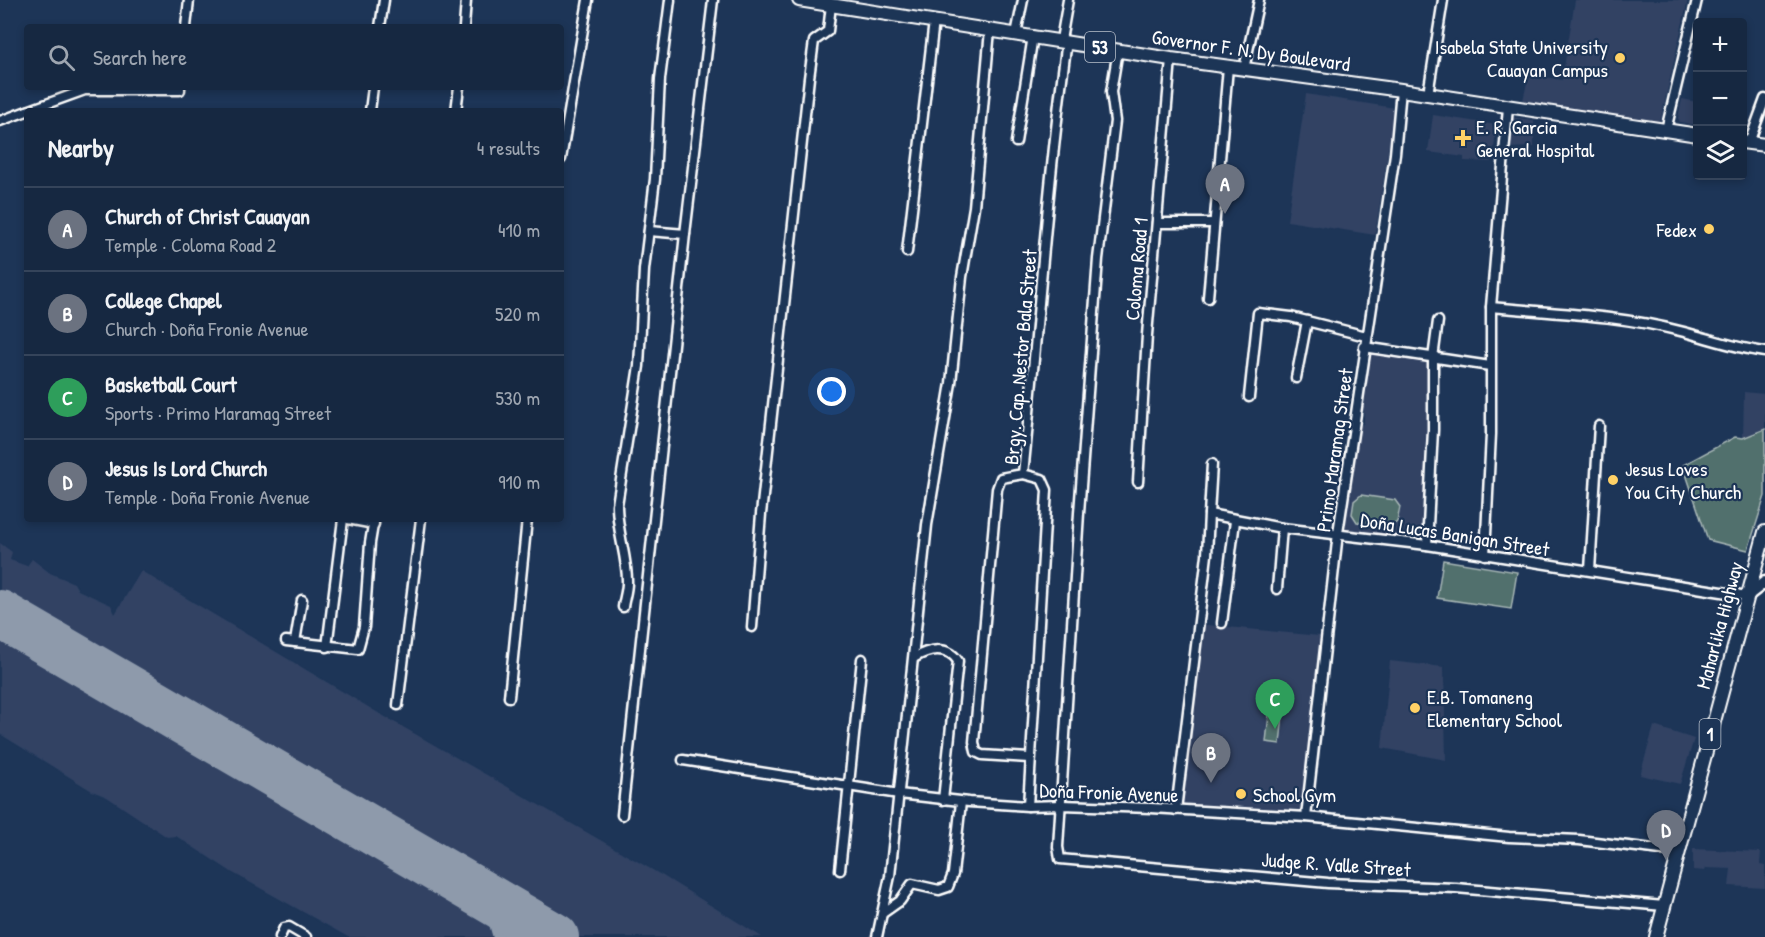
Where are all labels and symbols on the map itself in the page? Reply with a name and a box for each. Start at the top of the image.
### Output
street label: Governor F. N. Dy Boulevard [1150,23,1352,77]
road number: 53 [1085,32,1115,62]
place label: Isabela State University Cauayan Campus [1435,33,1608,83]
marker: Isabela State University Cauayan Campus [1613,51,1627,65]
place label: E. R. Garcia General Hospital [1476,113,1595,163]
marker: E. R. Garcia General Hospital [1454,129,1472,147]
pin: A [1206,164,1244,214]
street label: Coloma Road 1 [1118,216,1154,322]
place label: Fedex [1656,216,1697,243]
marker: Fedex [1702,222,1716,236]
street label: Brgy. Cap. Nestor Bala Street [997,247,1043,466]
street label: Primo Maramag Street [1309,365,1359,533]
your location [817,377,846,406]
place label: Jesus Loves You City Church [1625,455,1741,505]
marker: Jesus Loves You City Church [1606,473,1620,487]
street label: Doña Lucas Banigan Street [1359,506,1552,562]
street label: Maharlika Highway [1689,558,1749,692]
pin: C [1256,680,1294,729]
place label: E.B. Tomaneng Elementary School [1427,683,1563,733]
marker: E.B. Tomaneng Elementary School [1408,701,1422,715]
road number: 1 [1700,719,1720,749]
pin: B [1192,734,1230,783]
street label: Doña Fronie Avenue [1039,776,1179,808]
place label: School Gym [1253,781,1336,808]
marker: School Gym [1234,787,1248,801]
pin: D [1646,810,1686,860]
street label: Judge R. Valle Street [1261,845,1413,883]

